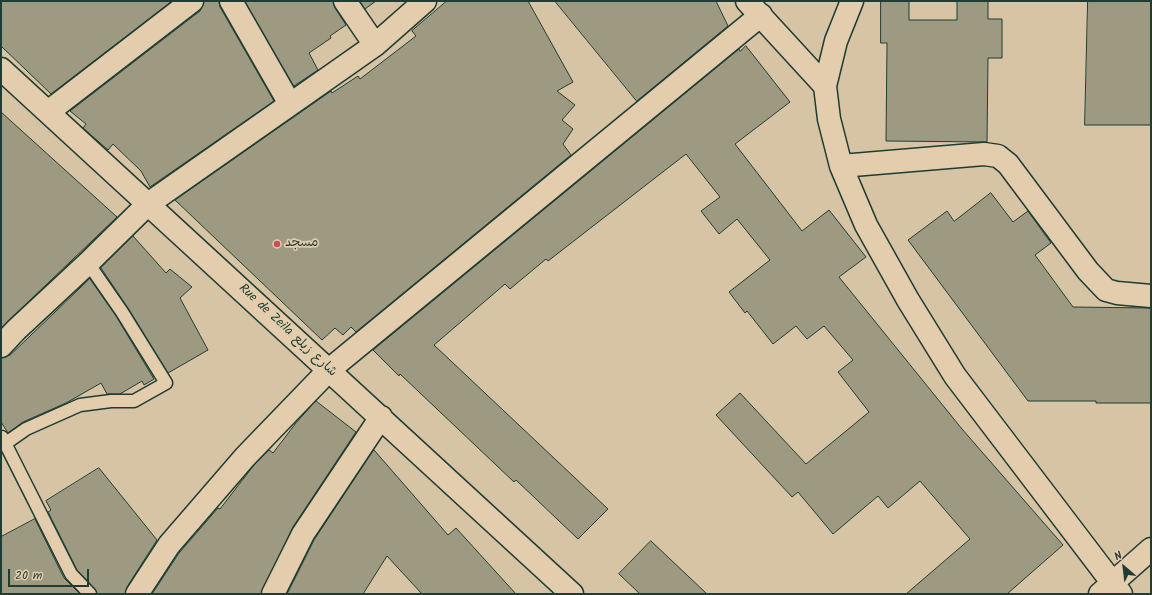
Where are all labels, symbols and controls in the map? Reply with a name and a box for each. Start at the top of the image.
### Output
place label: مسجد [285,236,318,252]
marker: مسجد [272,239,282,249]
street label: Rue de Zeila شارع زيلع [235,281,339,381]
north arrow [1104,547,1144,587]
text: N [1111,547,1126,566]
scale bar [10,561,91,587]
text: 20 m [15,566,42,585]

